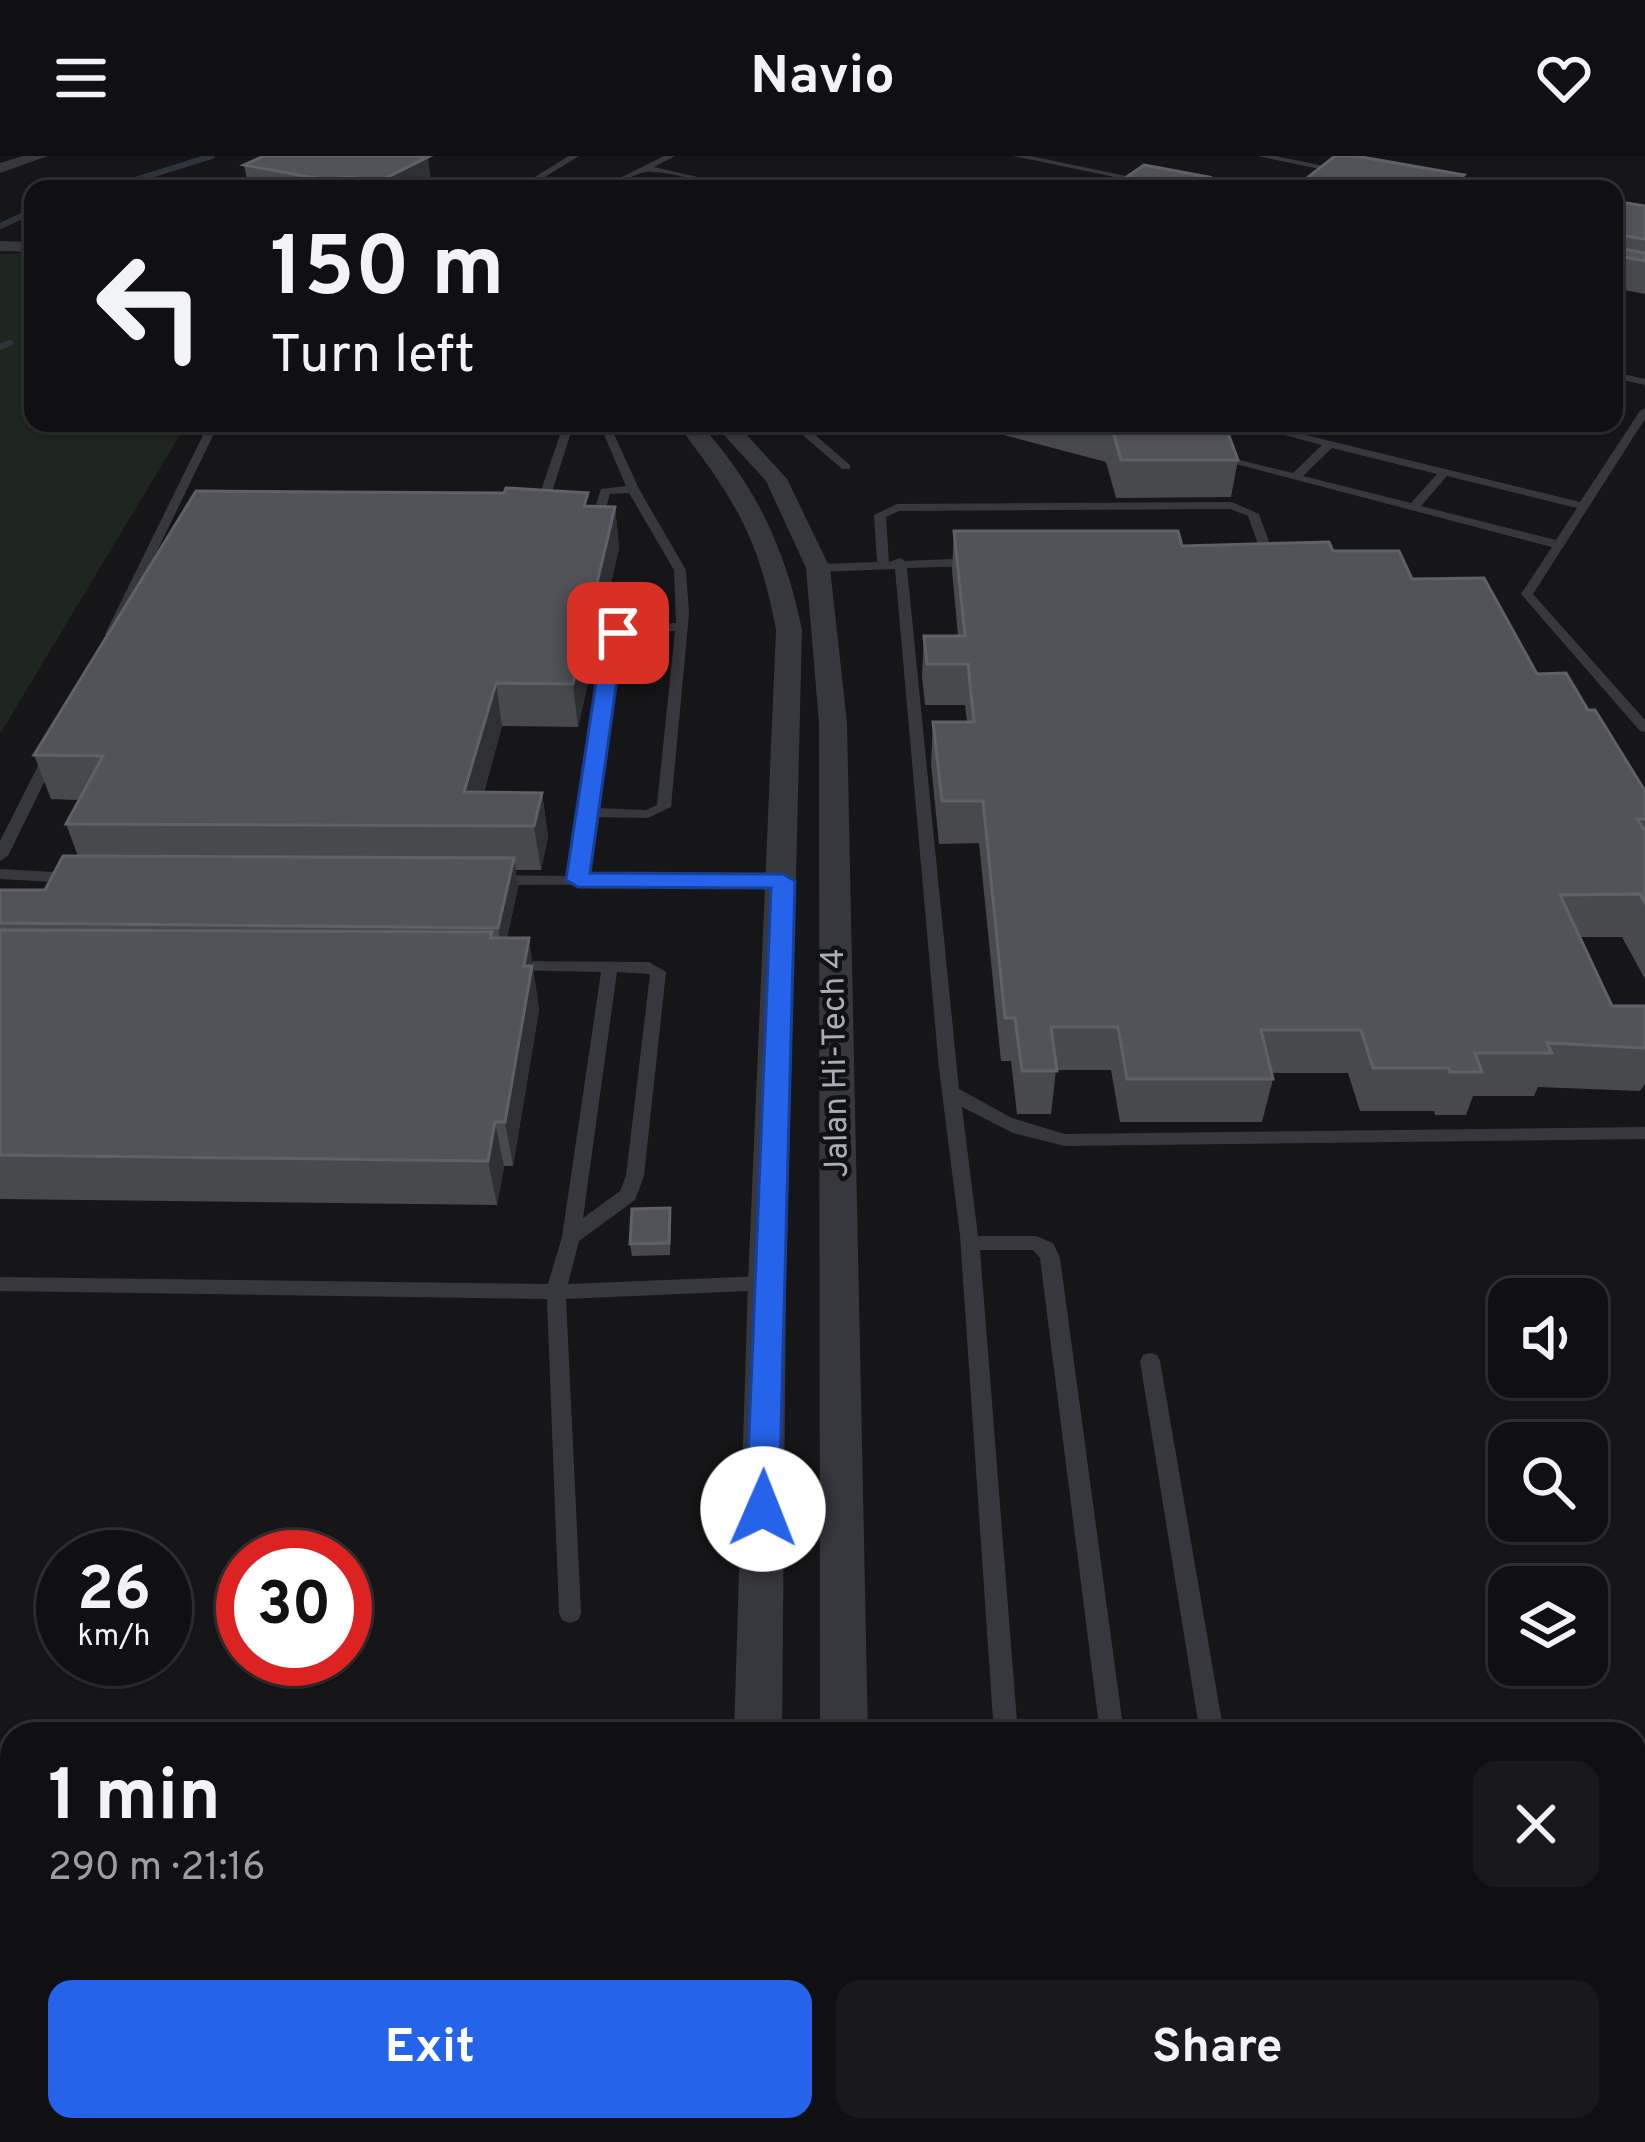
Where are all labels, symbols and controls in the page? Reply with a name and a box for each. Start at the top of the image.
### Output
text: Navio [750,44,895,113]
icon: menu [48,45,114,111]
icon: heart [1531,45,1597,111]
text: 150 m [270,219,505,325]
icon: left [72,228,228,384]
text: Turn left [270,323,475,392]
pin [567,582,669,684]
icon: arrive [585,600,651,666]
street label: Jalan Hi-Tech 4 [814,948,860,1178]
map controls [1488,1278,1608,1686]
button: sound [1488,1278,1608,1398]
button: search [1488,1422,1608,1542]
position arrow [700,1446,826,1572]
speed limit sign: 30 [216,1530,372,1686]
text: 26 [77,1555,151,1631]
button: layers [1488,1566,1608,1686]
text: km/h [78,1619,150,1656]
text: 1 min [48,1754,221,1846]
button: close [1473,1761,1599,1887]
text: 290 m · 21:16 [48,1845,265,1894]
button: Exit [48,1980,812,2118]
button: Share [836,1980,1599,2118]

